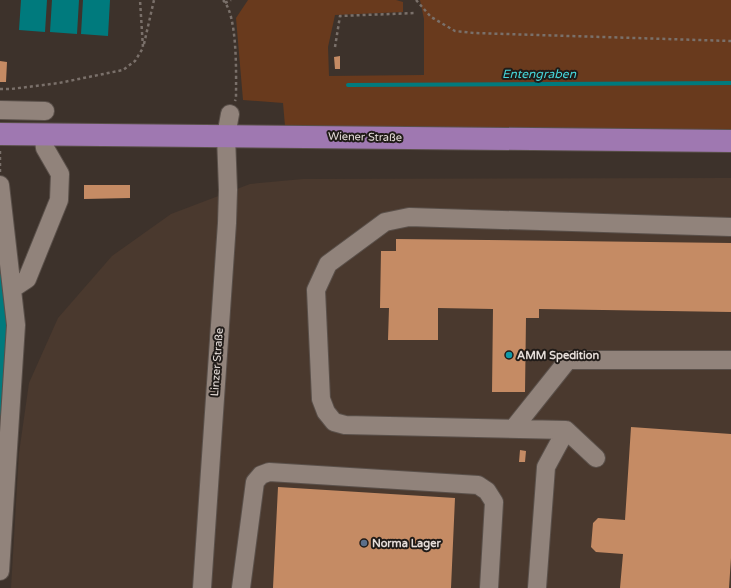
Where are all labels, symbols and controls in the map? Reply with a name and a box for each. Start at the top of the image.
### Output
water label: Entengraben [502,67,577,81]
street label: Wiener Straße [328,130,402,144]
street label: Linzer Straße [208,327,226,397]
place label: AMM Spedition [517,349,599,363]
marker: AMM Spedition [504,350,514,360]
place label: Norma Lager [372,537,441,551]
marker: Norma Lager [359,538,369,548]

